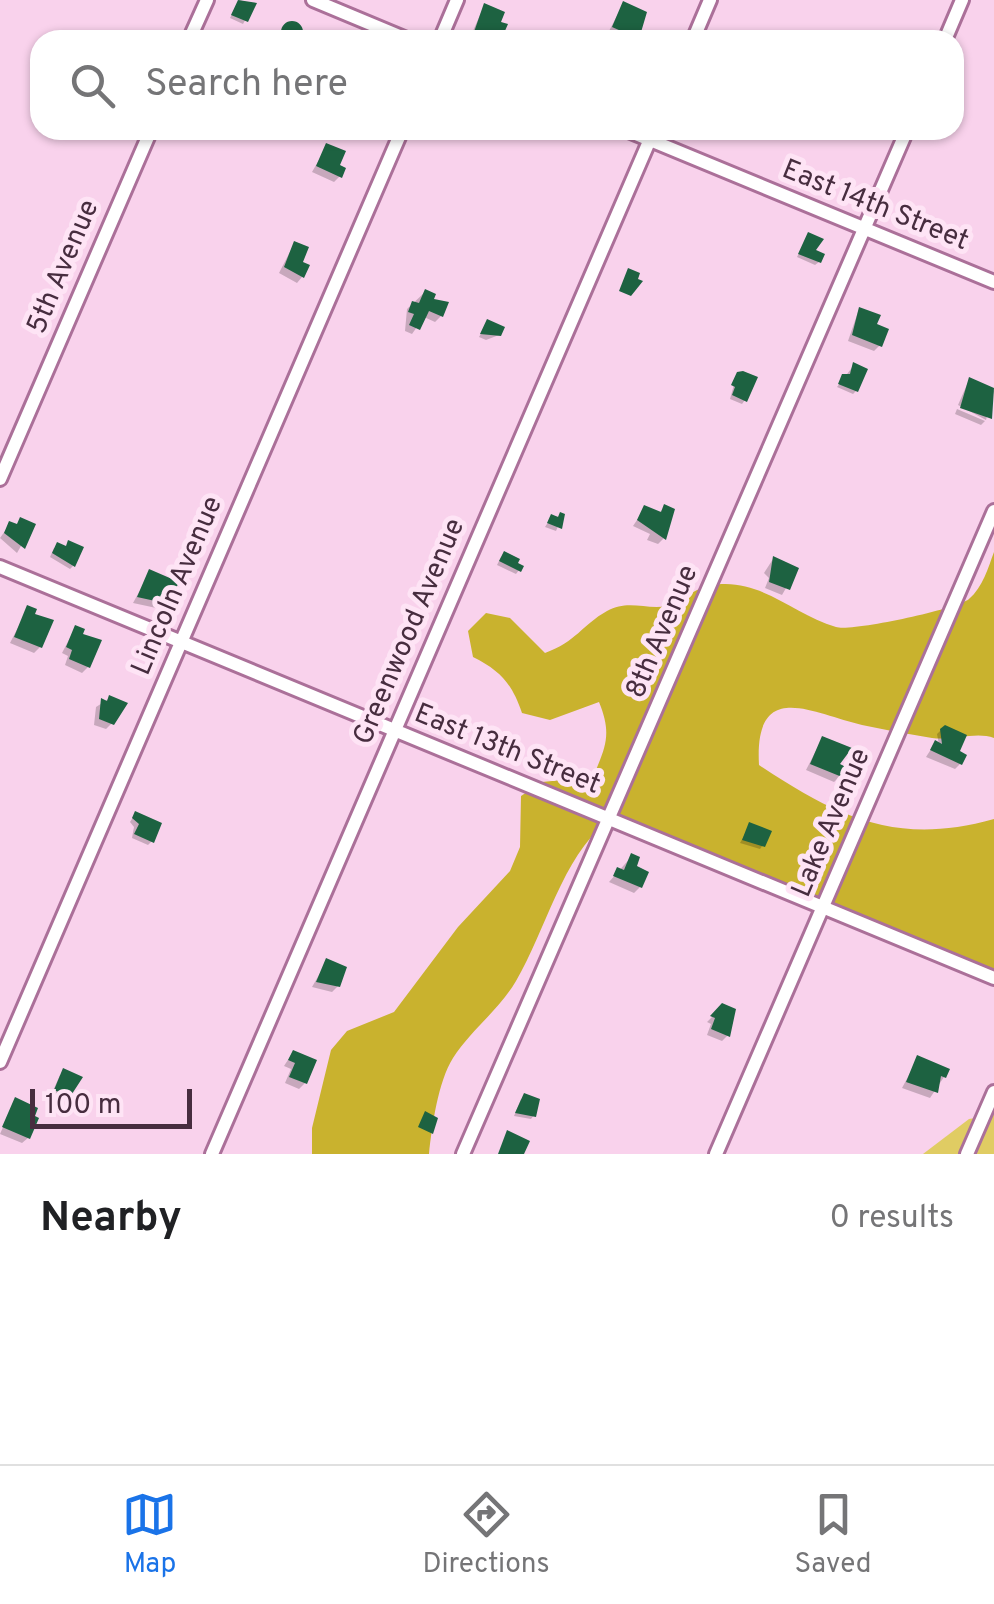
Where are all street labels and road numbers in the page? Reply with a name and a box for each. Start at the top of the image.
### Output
street label: East 14th Street [776,152,974,260]
street label: 5th Avenue [20,194,108,340]
street label: Lincoln Avenue [124,491,232,681]
street label: Greenwood Avenue [346,513,474,751]
street label: 8th Avenue [619,560,707,704]
street label: East 13th Street [409,696,605,804]
street label: Lake Avenue [784,743,880,903]

